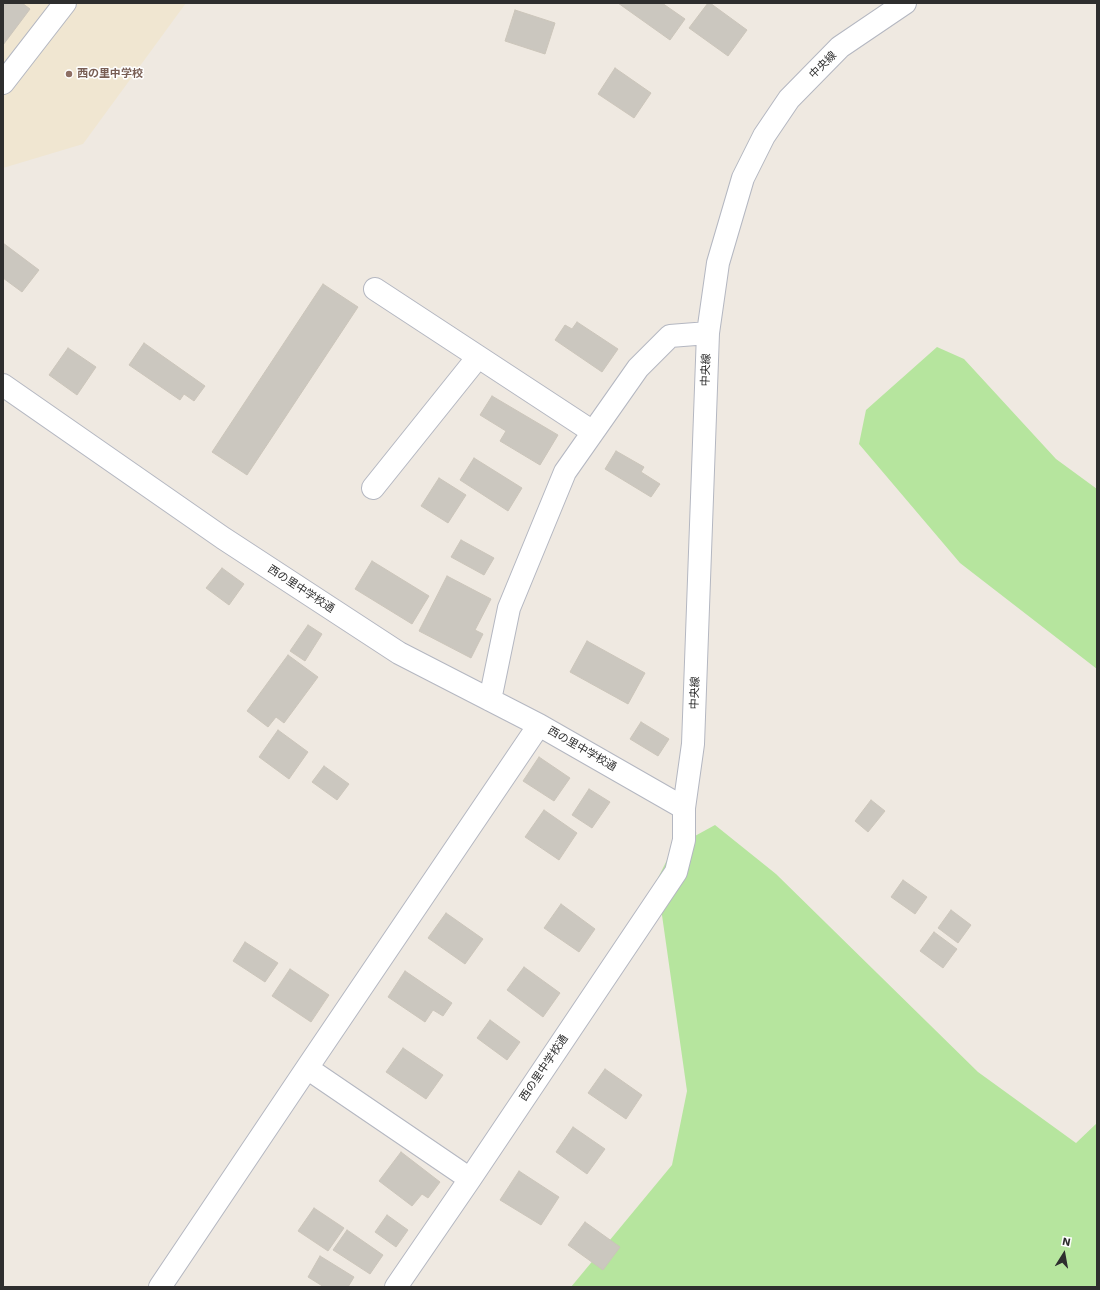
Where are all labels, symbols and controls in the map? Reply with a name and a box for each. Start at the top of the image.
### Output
street label: 中央線 [807,49,839,81]
place label: 西の里中学校 [77,67,143,81]
marker: 西の里中学校 [64,69,74,79]
street label: 中央線 [699,353,713,387]
street label: 西の里中学校通 [265,562,337,616]
street label: 中央線 [688,676,702,710]
street label: 西の里中学校通 [545,724,619,774]
street label: 西の里中学校通 [517,1032,571,1104]
north arrow [1044,1234,1084,1274]
text: N [1061,1235,1072,1249]

